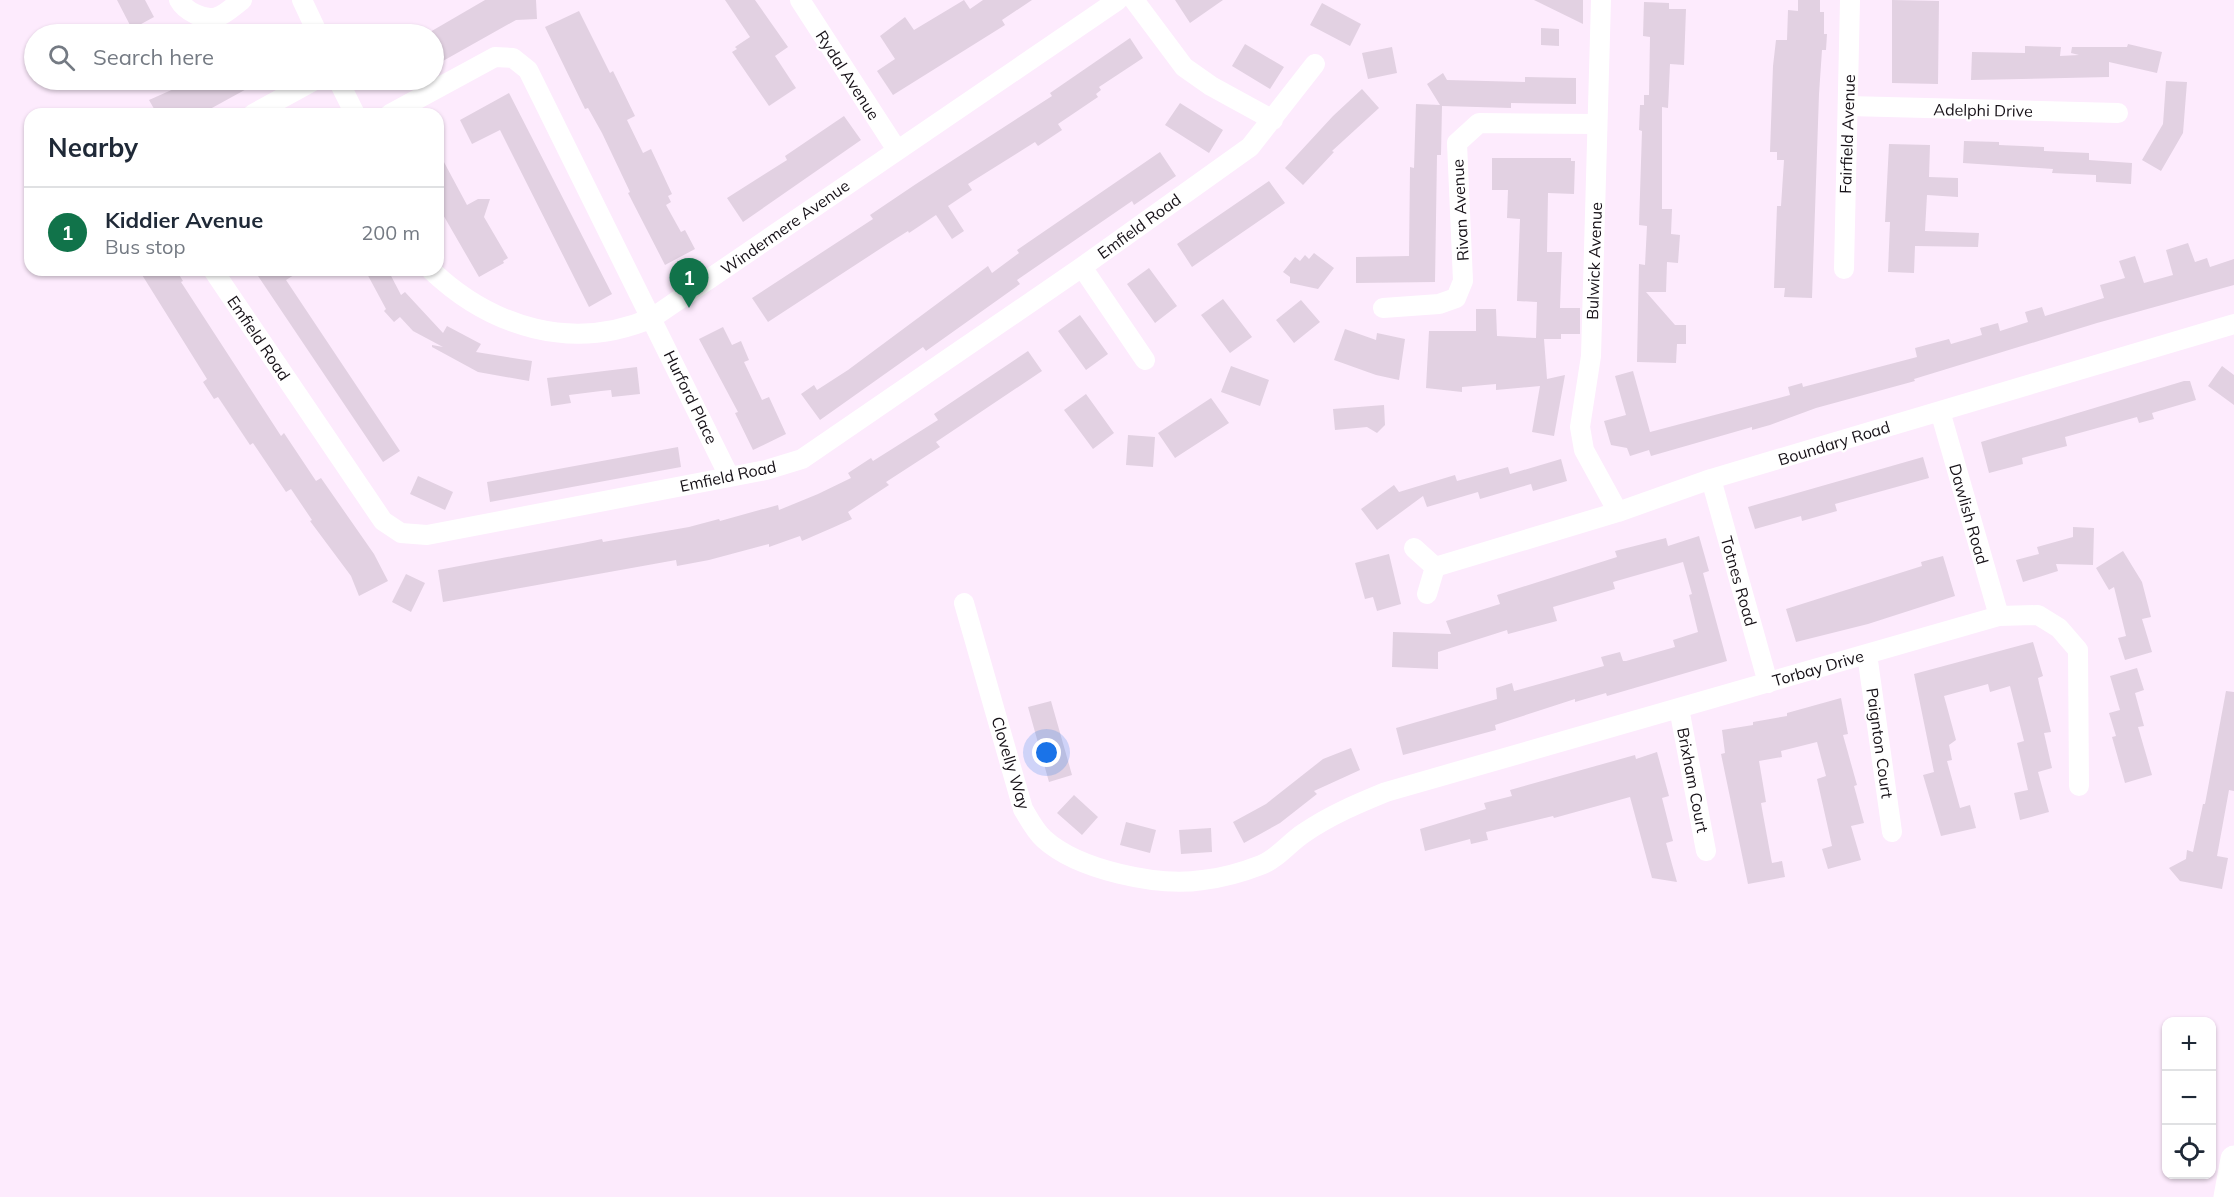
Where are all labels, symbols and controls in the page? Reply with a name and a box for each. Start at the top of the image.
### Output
search box [24,24,444,90]
street label: Rydal Avenue [812,27,884,123]
icon: search [45,41,78,74]
text: Search here [93,43,214,71]
street label: Fairfield Avenue [1835,74,1859,194]
street label: Adelphi Drive [1933,99,2033,121]
text: Nearby [48,131,138,164]
street label: Rivan Avenue [1447,158,1473,262]
street label: Windermere Avenue [717,175,853,279]
street label: Emfield Road [1093,189,1185,263]
street label: Bulwick Avenue [1582,202,1606,320]
text: Kiddier Avenue [105,206,263,234]
text: 1 [62,220,74,245]
text: 200 m [361,220,420,245]
text: Bus stop [105,234,185,259]
pin: 1 [670,258,708,308]
street label: Emfield Road [223,292,295,384]
street label: Hurford Place [660,347,722,447]
street label: Boundary Road [1776,416,1892,470]
street label: Emfield Road [678,456,778,496]
street label: Dawlish Road [1945,461,1993,567]
street label: Totnes Road [1717,534,1761,628]
street label: Torbay Drive [1770,645,1866,691]
street label: Paignton Court [1862,687,1898,800]
street label: Clovelly Way [987,714,1035,812]
street label: Brixham Court [1673,726,1713,835]
your location [1032,738,1061,767]
map controls [2162,1017,2216,1179]
button: + [2162,1017,2216,1071]
button: − [2162,1071,2216,1125]
button: locate [2162,1125,2216,1179]

